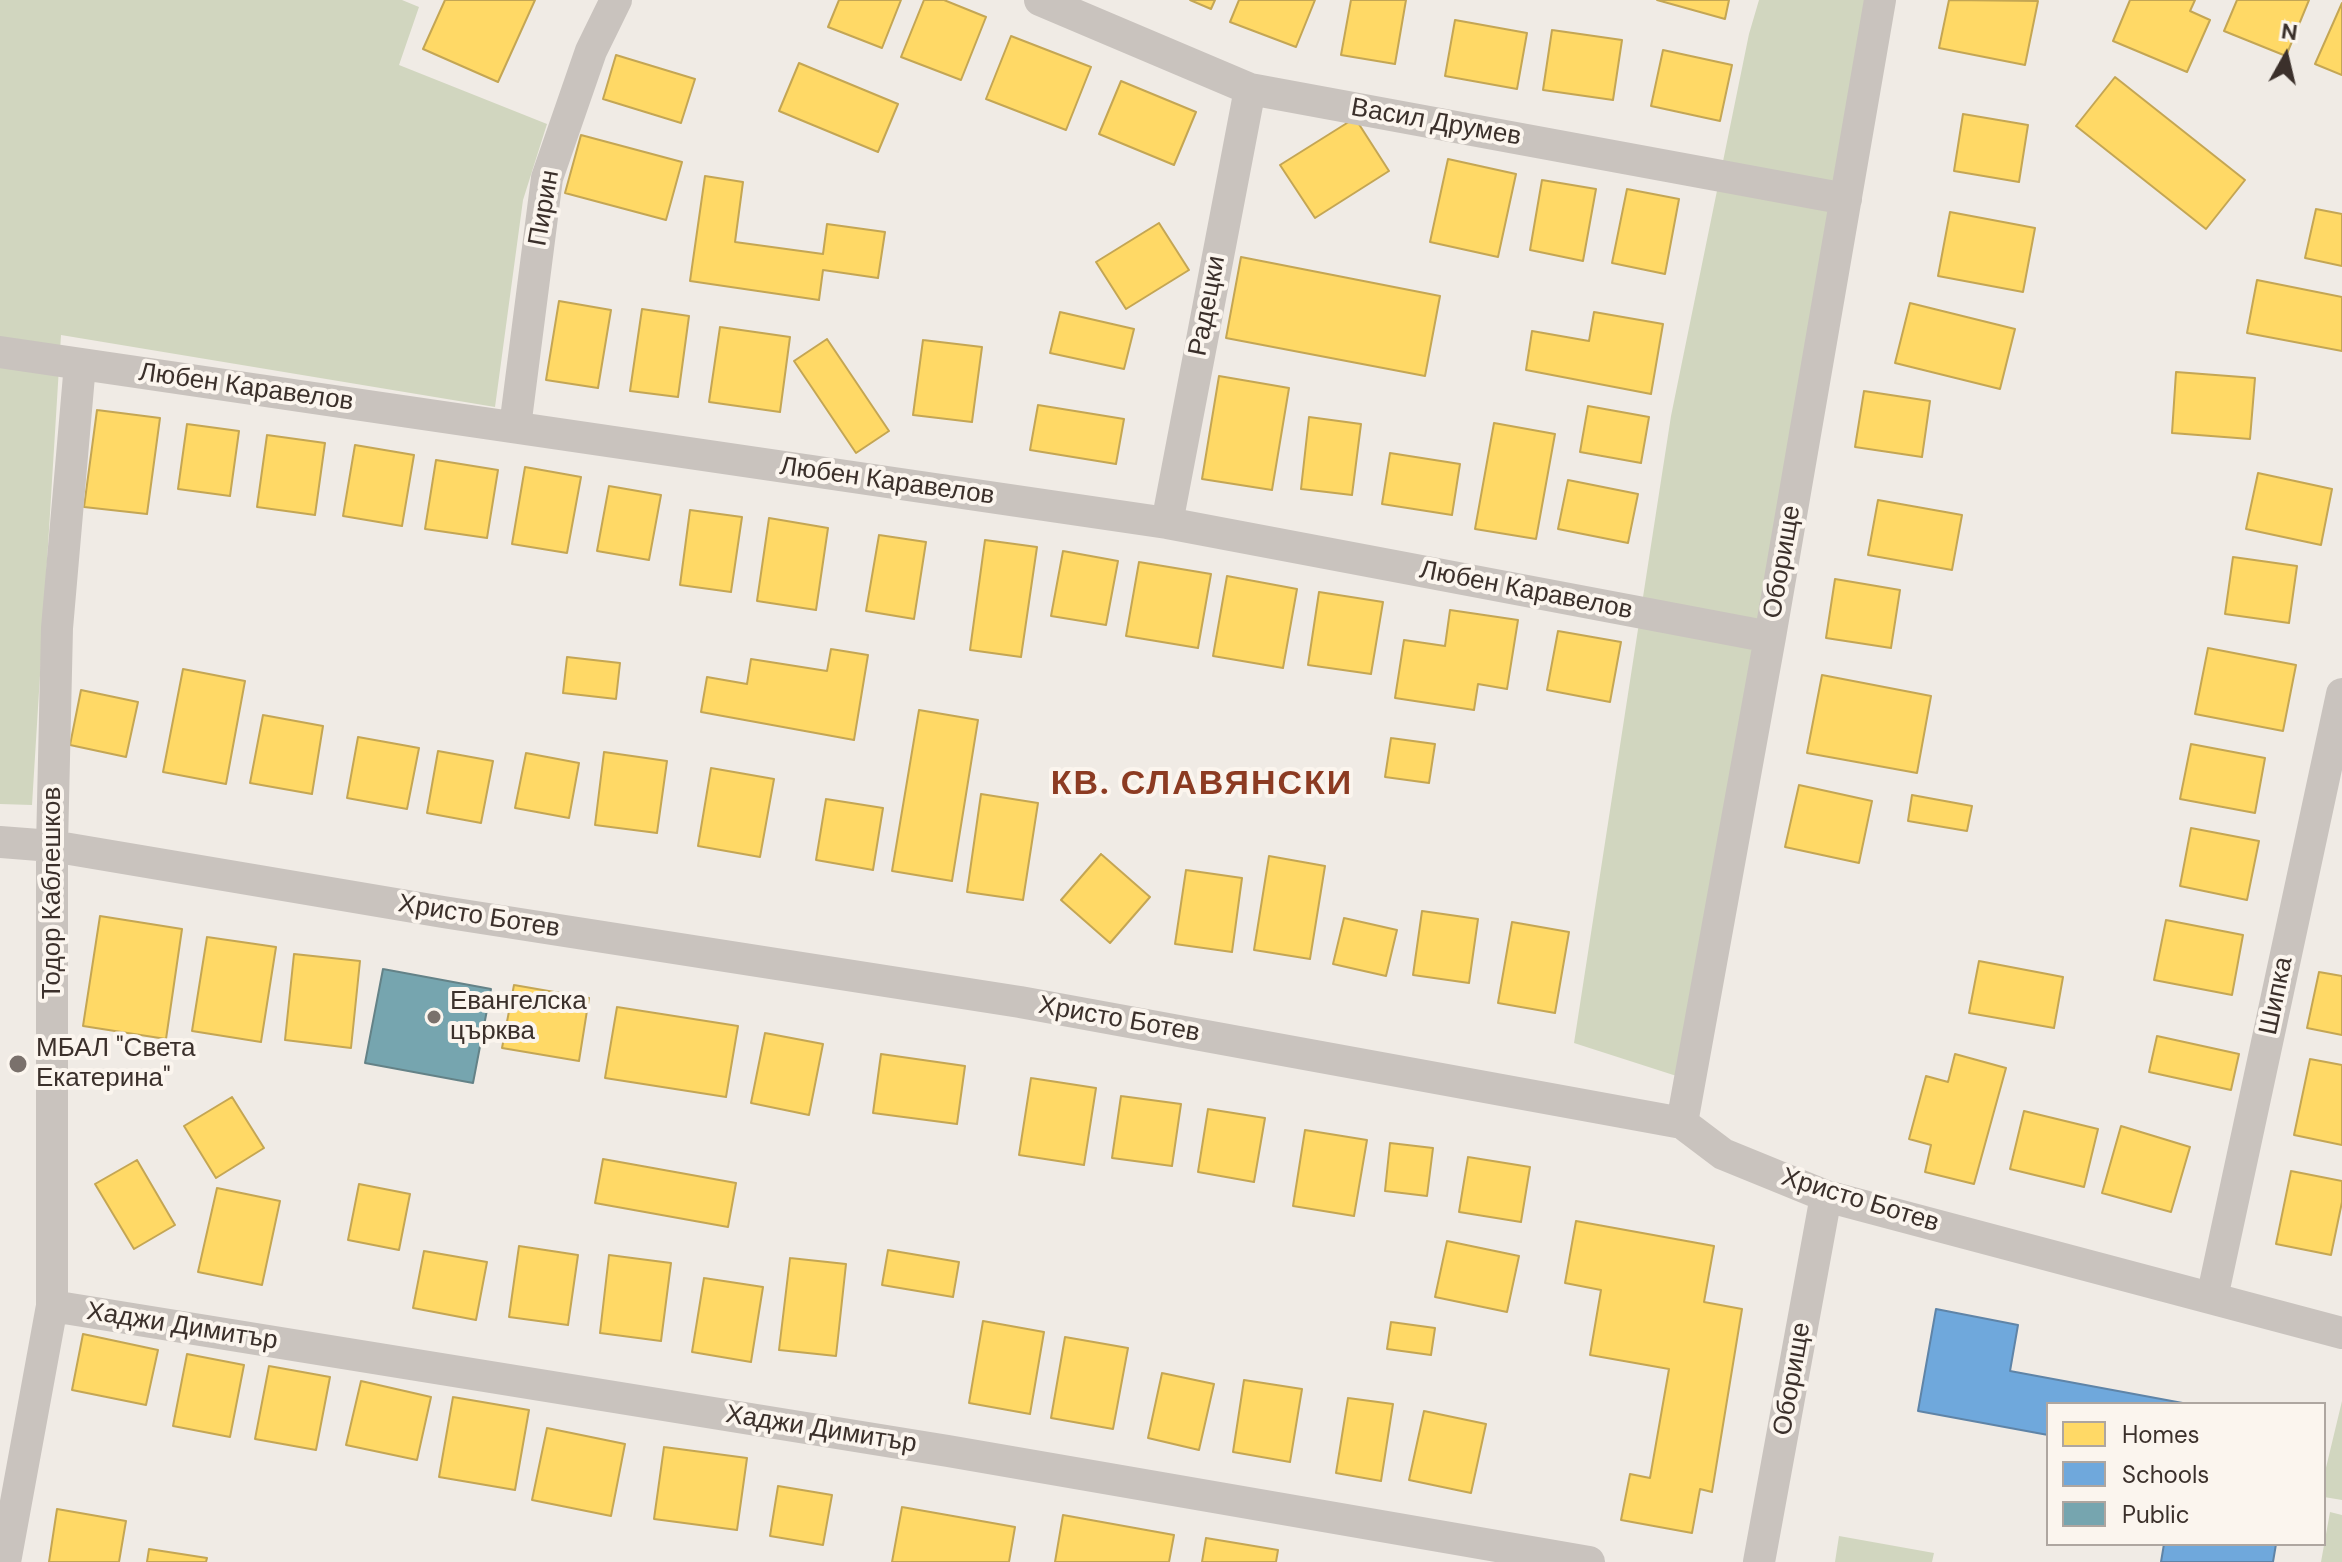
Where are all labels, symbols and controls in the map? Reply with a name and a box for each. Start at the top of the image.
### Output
north arrow [2246,16,2326,96]
text: N [2279,16,2299,47]
street label: Васил Друмев [1349,93,1523,153]
street label: Пирин [523,168,567,248]
street label: Радецки [1183,253,1233,359]
street label: Любен Каравелов [137,358,355,418]
street label: Любен Каравелов [778,452,996,512]
street label: Оборище [1758,503,1808,621]
street label: Любен Каравелов [1417,555,1635,627]
district label: КВ. СЛАВЯНСКИ [1051,765,1353,805]
street label: Тодор Каблешков [37,787,69,999]
street label: Христо Ботев [396,889,562,945]
street label: Шипка [2254,954,2300,1038]
place label: Евангелска църква [450,986,587,1048]
street label: Христо Ботев [1036,990,1202,1050]
marker: Евангелска църква [425,1008,443,1026]
place label: МБАЛ "Света Екатерина" [36,1033,196,1094]
marker: МБАЛ "Света Екатерина" [7,1053,29,1075]
street label: Христо Ботев [1777,1162,1943,1240]
street label: Хаджи Димитър [84,1296,280,1358]
street label: Оборище [1768,1320,1818,1438]
street label: Хаджи Димитър [723,1399,919,1461]
legend [2046,1402,2326,1546]
text: Homes [2122,1419,2200,1450]
text: Schools [2122,1459,2209,1490]
text: Public [2122,1499,2190,1530]

